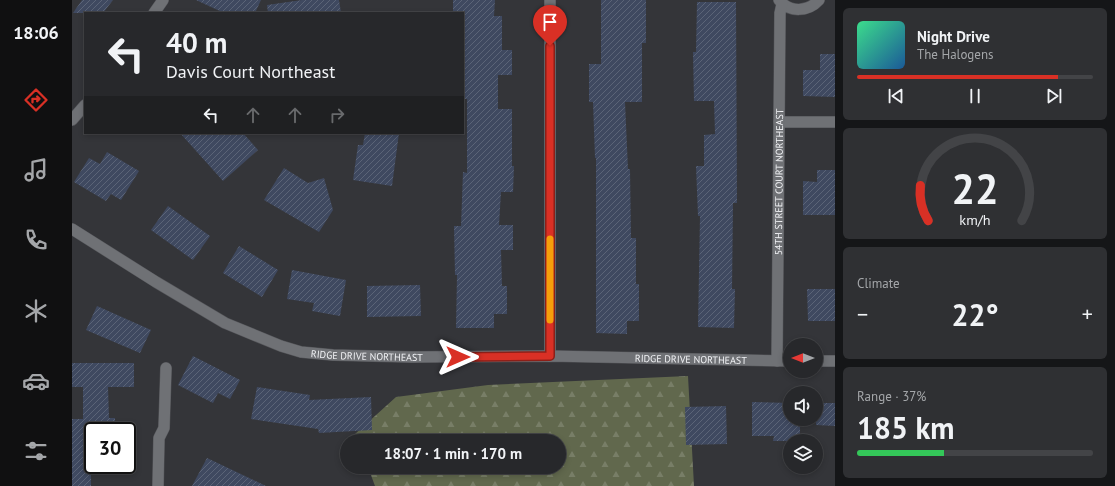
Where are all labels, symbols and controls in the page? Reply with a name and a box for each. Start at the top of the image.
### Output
pin [533,5,567,46]
icon: arrive [539,11,561,33]
text: 18:06 [13,21,59,44]
text: 40 m [166,24,227,61]
text: Night Drive [917,27,990,46]
icon: left [100,28,152,80]
text: The Halogens [917,46,994,63]
text: Davis Court Northeast [166,60,335,83]
icon: previous [885,85,907,107]
icon: pause [964,85,986,107]
icon: next [1043,85,1065,107]
icon: directions [22,86,50,114]
icon: left [200,104,222,126]
icon: ahead [242,104,264,126]
icon: ahead [284,104,306,126]
icon: right [326,104,348,126]
street label: 54TH STREET COURT NORTHEAST [772,108,786,255]
icon: music [22,156,50,184]
text: 22 [951,162,999,215]
text: km/h [959,210,991,229]
icon: phone [22,226,50,254]
text: Climate [857,275,900,292]
text: 22° [951,295,999,334]
icon: climate [22,297,50,325]
text: − [857,300,868,328]
text: + [1082,300,1093,328]
position arrow [437,336,479,378]
north arrow [783,338,823,378]
map controls [783,338,823,474]
street label: RIDGE DRIVE NORTHEAST [310,347,423,364]
street label: RIDGE DRIVE NORTHEAST [635,352,747,367]
icon: car [22,367,50,395]
button: sound [783,386,823,426]
text: Range · 37% [857,388,926,405]
text: 185 km [857,408,955,447]
speed limit sign: 30 [84,422,136,474]
button: layers [783,434,823,474]
icon: filters [22,437,50,465]
text: 18:07 · 1 min · 170 m [384,444,522,463]

